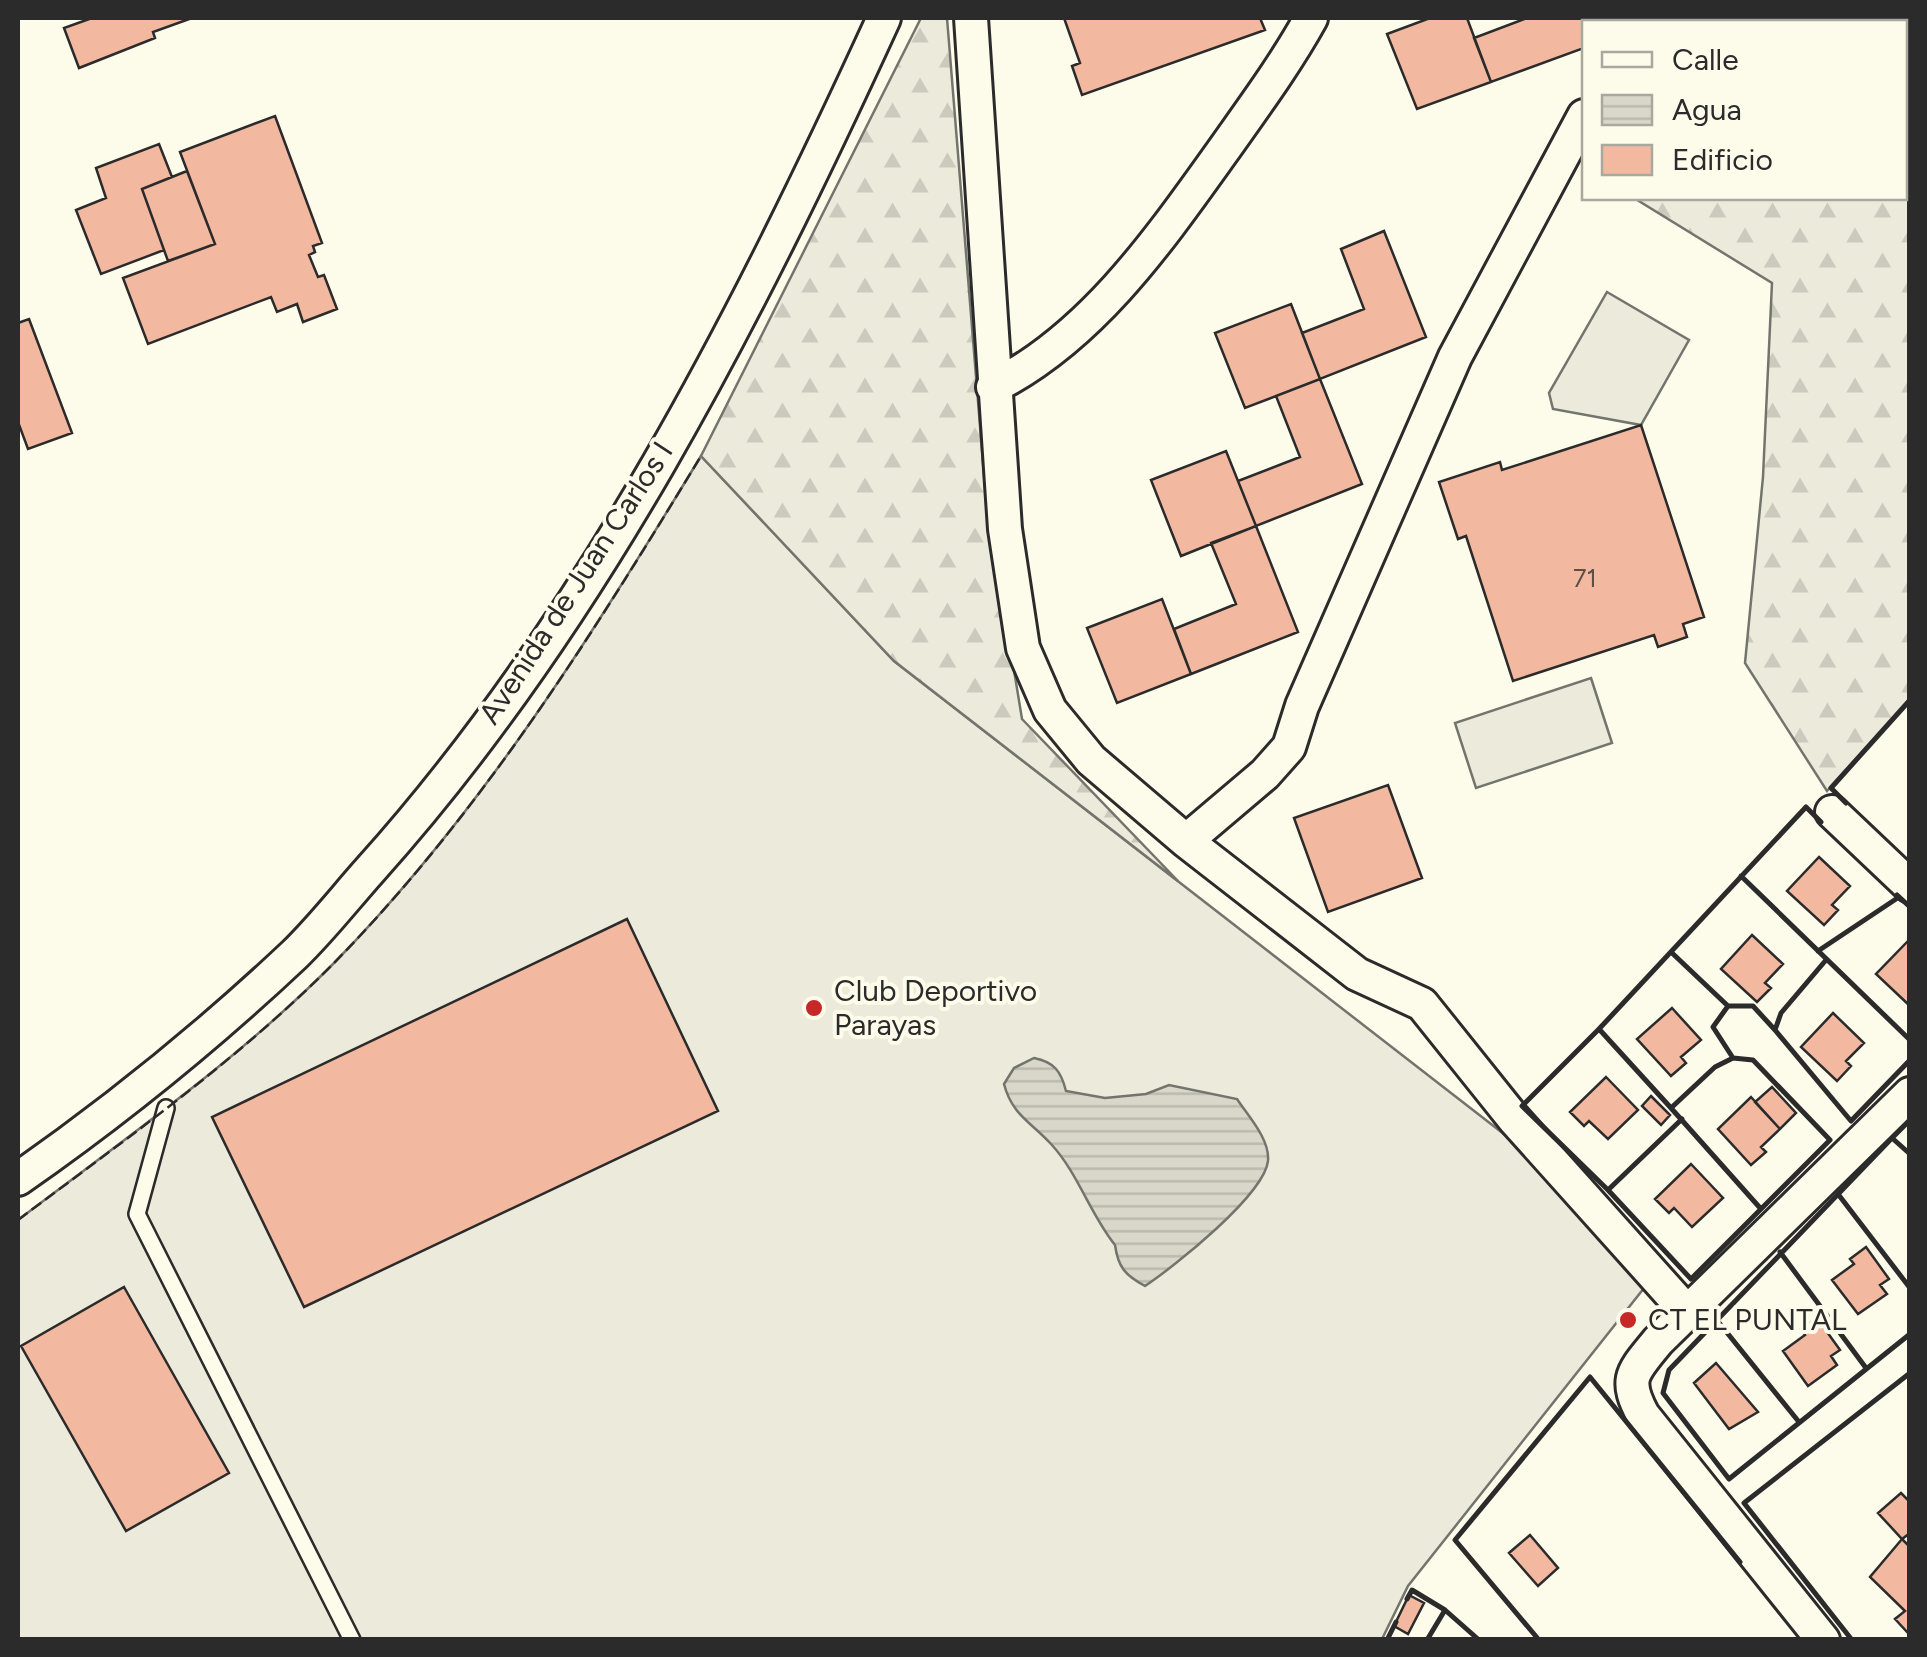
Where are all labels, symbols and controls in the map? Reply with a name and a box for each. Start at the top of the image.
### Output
legend [1582,20,1907,200]
text: Calle [1672,41,1739,78]
text: Agua [1672,91,1742,128]
text: Edificio [1672,141,1773,178]
street label: Avenida de Juan Carlos I [470,435,681,731]
house number: 71 [1573,563,1597,593]
place label: Club Deportivo Parayas [834,972,1037,1043]
marker: Club Deportivo Parayas [803,997,825,1019]
place label: CT EL PUNTAL [1648,1301,1847,1338]
marker: CT EL PUNTAL [1617,1309,1639,1331]

